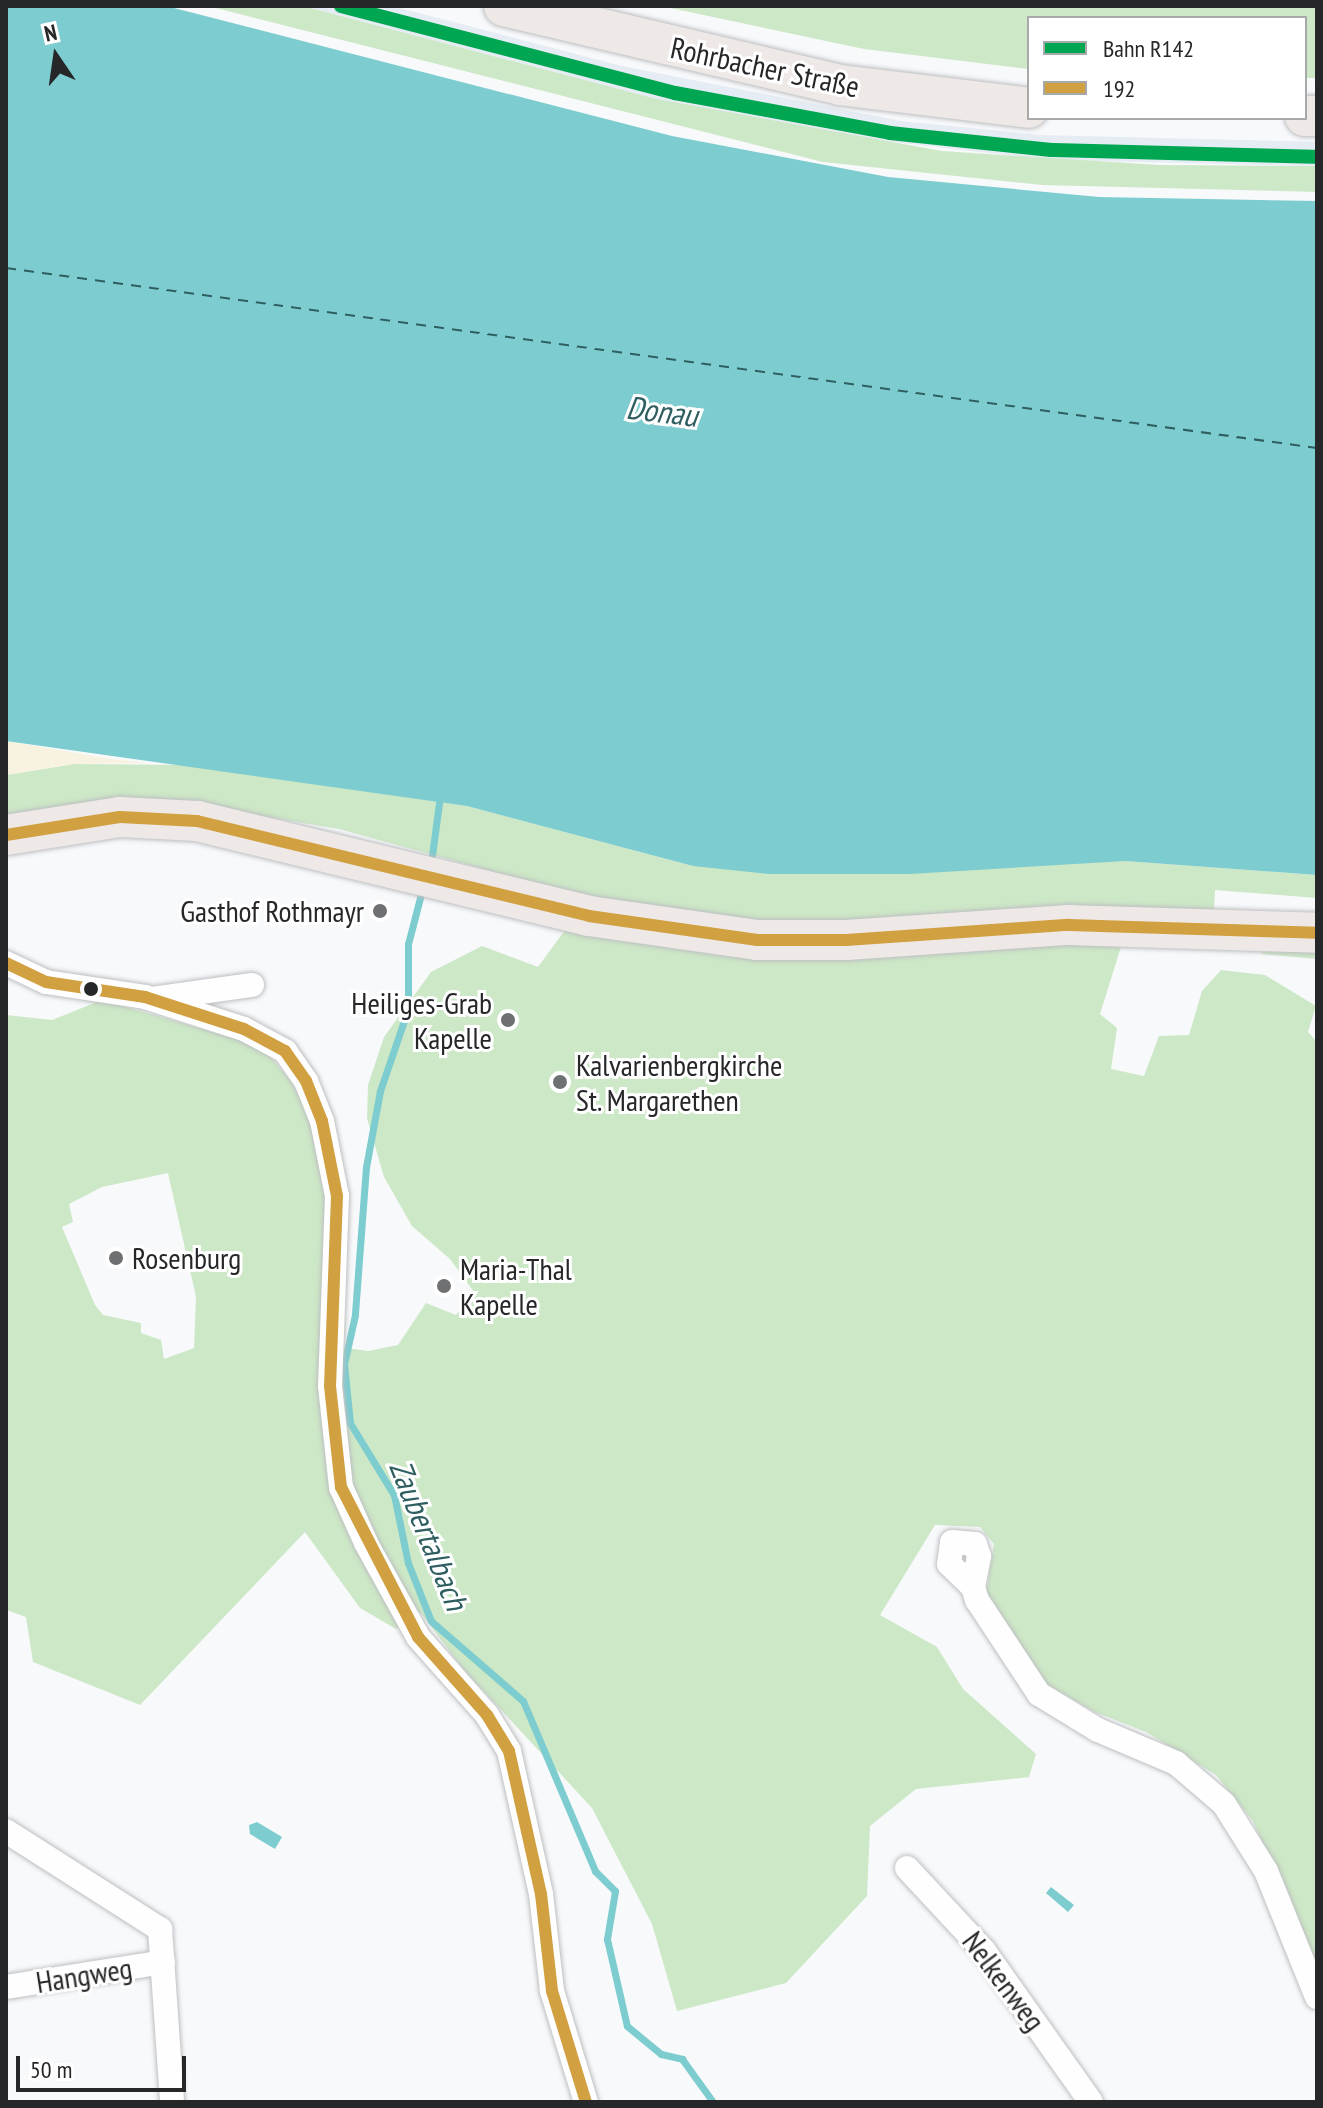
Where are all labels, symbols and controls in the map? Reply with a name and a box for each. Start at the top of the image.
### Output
north arrow [16,16,96,96]
legend [1027,16,1307,120]
text: N [42,18,60,48]
street label: Rohrbacher Straße [667,29,863,105]
text: Bahn R142 [1103,33,1194,64]
text: 192 [1103,73,1135,104]
water label: Donau [624,388,700,434]
place label: Gasthof Rothmayr [180,893,364,929]
marker: Gasthof Rothmayr [371,902,389,920]
unlabelled marker [83,981,99,997]
place label: Heiliges-Grab Kapelle [351,985,492,1056]
marker: Heiliges-Grab Kapelle [499,1011,517,1029]
place label: Kalvarienbergkirche St. Margarethen [576,1047,782,1118]
marker: Kalvarienbergkirche St. Margarethen [551,1073,569,1091]
place label: Rosenburg [132,1240,241,1276]
marker: Rosenburg [107,1249,125,1267]
place label: Maria-Thal Kapelle [460,1251,572,1322]
marker: Maria-Thal Kapelle [435,1277,453,1295]
water label: Zaubertalbach [382,1455,476,1615]
street label: Nelkenweg [955,1924,1053,2038]
street label: Hangweg [33,1950,135,2000]
scale bar [20,2040,190,2090]
text: 50 m [30,2054,72,2085]

